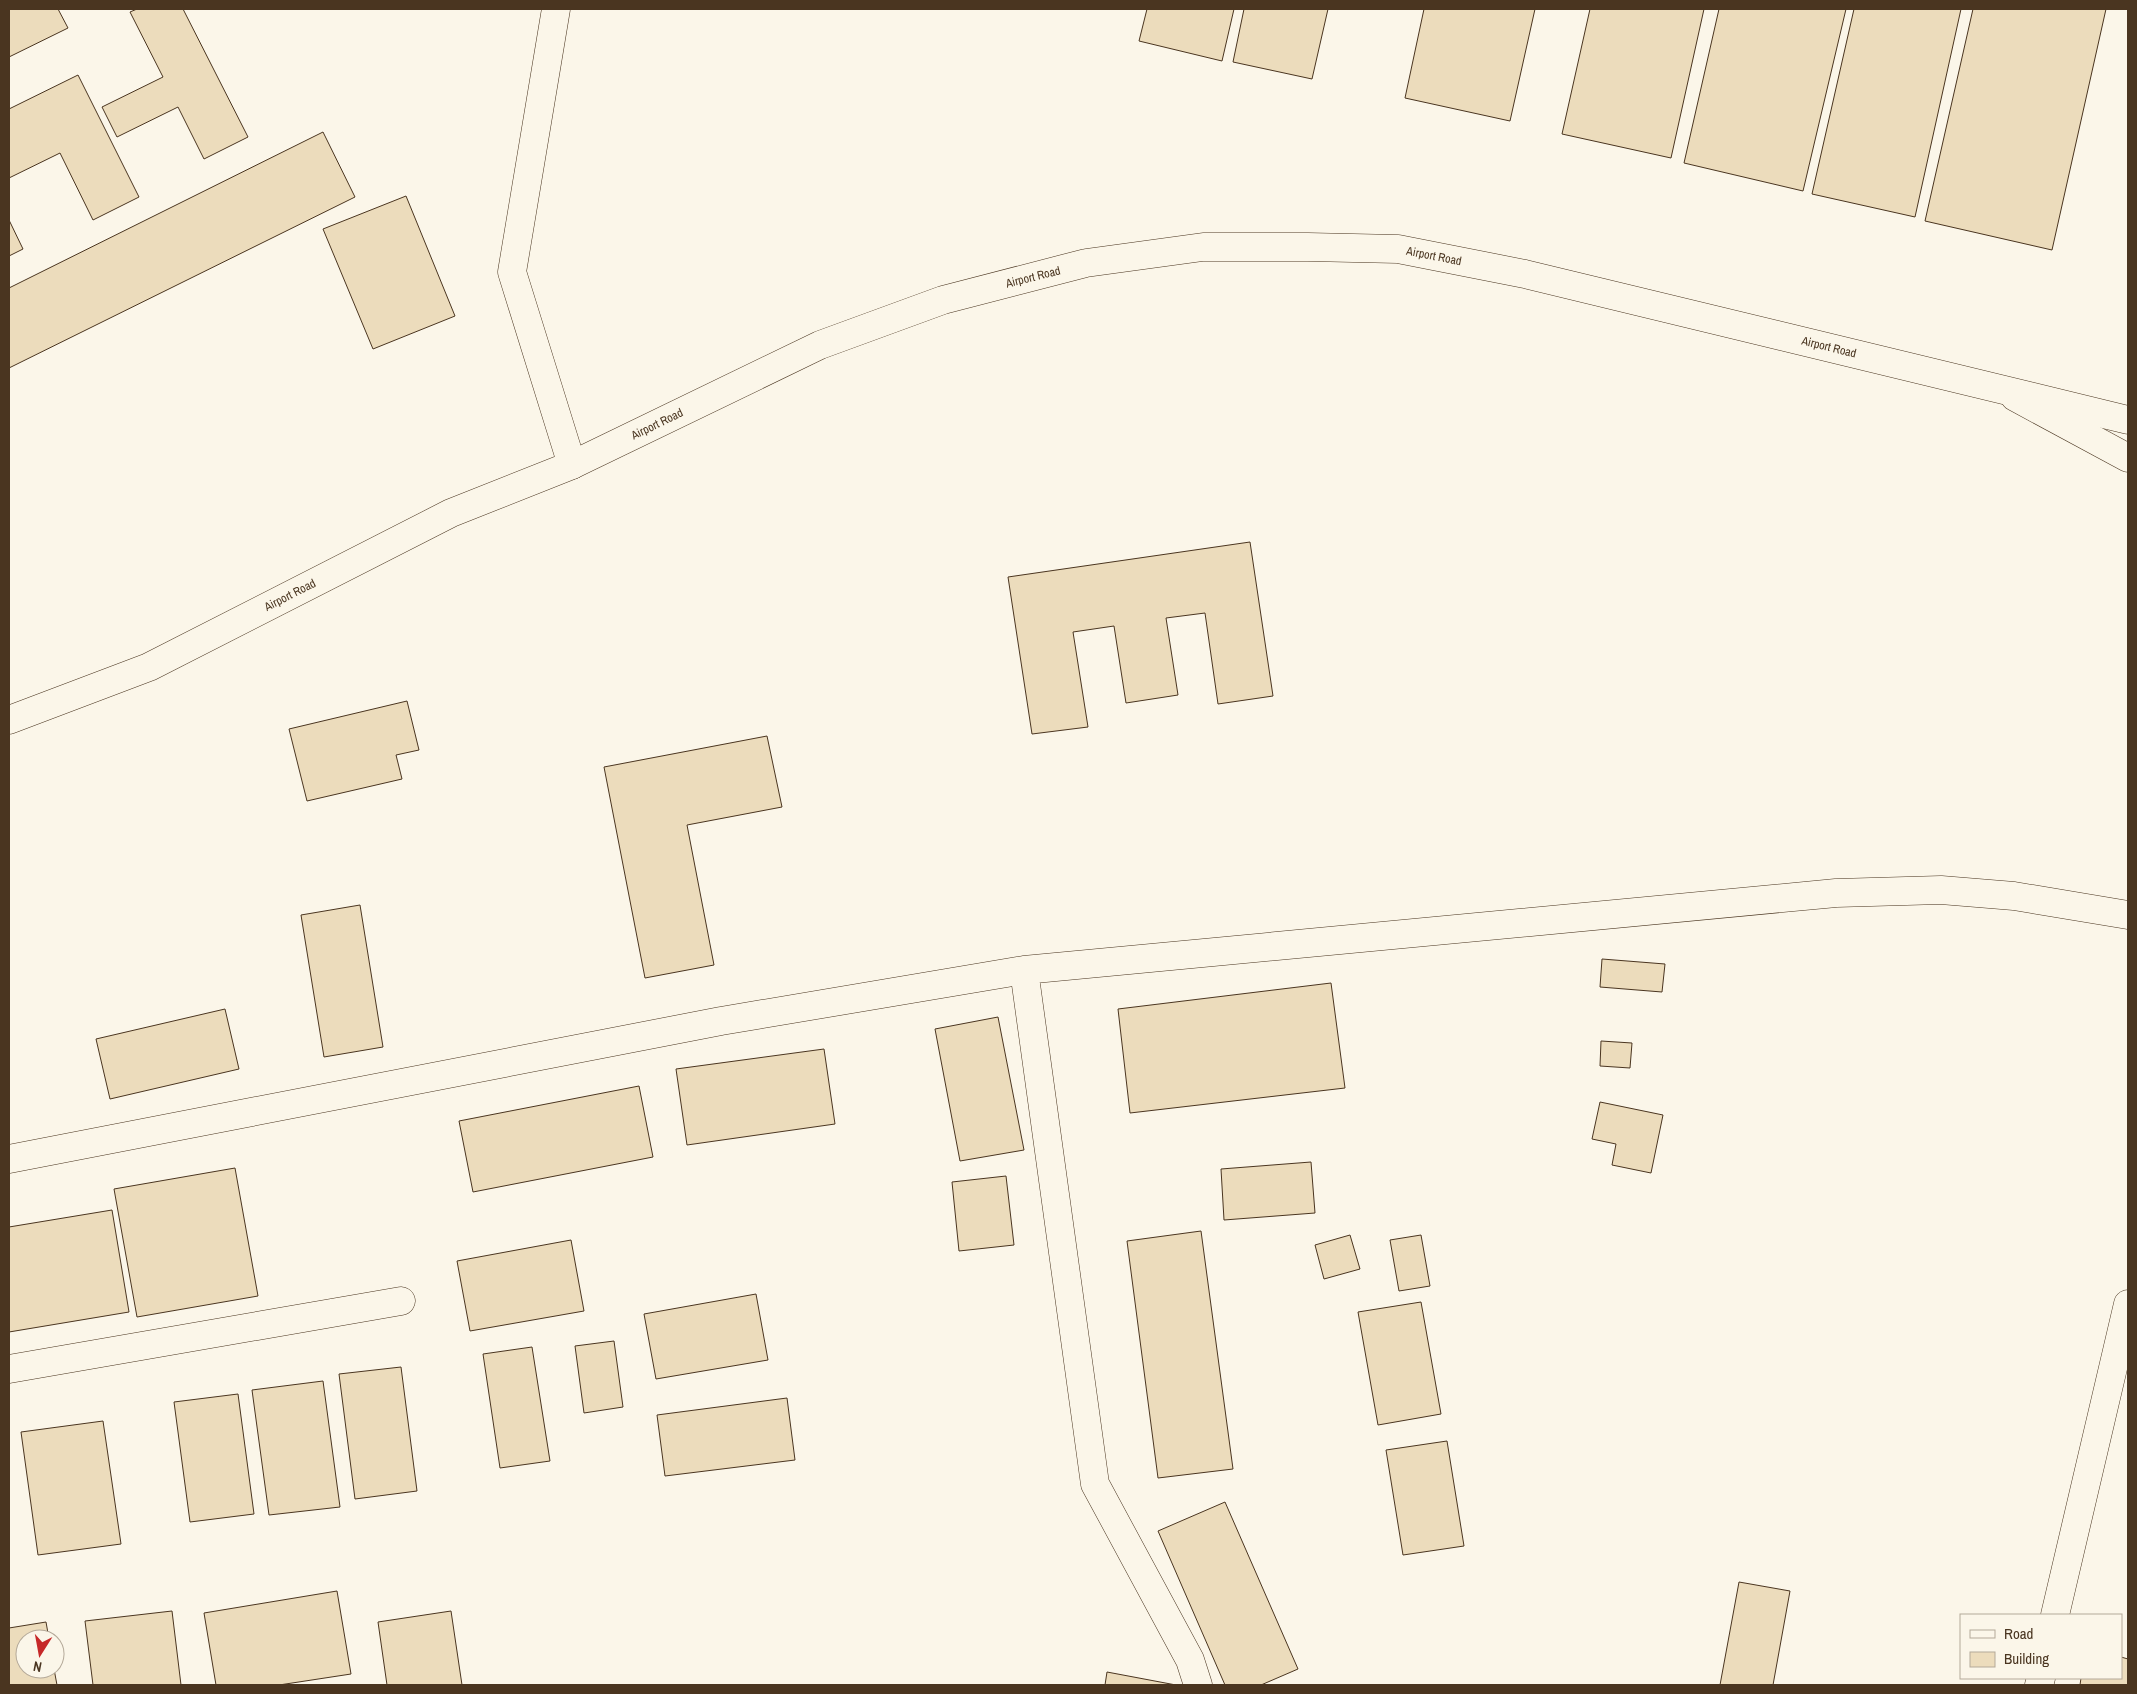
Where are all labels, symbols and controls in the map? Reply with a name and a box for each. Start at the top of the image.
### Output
street label: Airport Road [1404,243,1463,269]
street label: Airport Road [1003,262,1062,292]
street label: Airport Road [1799,332,1858,362]
street label: Airport Road [628,405,686,444]
street label: Airport Road [261,575,318,615]
legend [1960,1614,2122,1679]
text: Road [2004,1623,2033,1644]
north arrow [15,1629,65,1679]
text: Building [2004,1648,2049,1669]
text: N [32,1657,43,1676]

